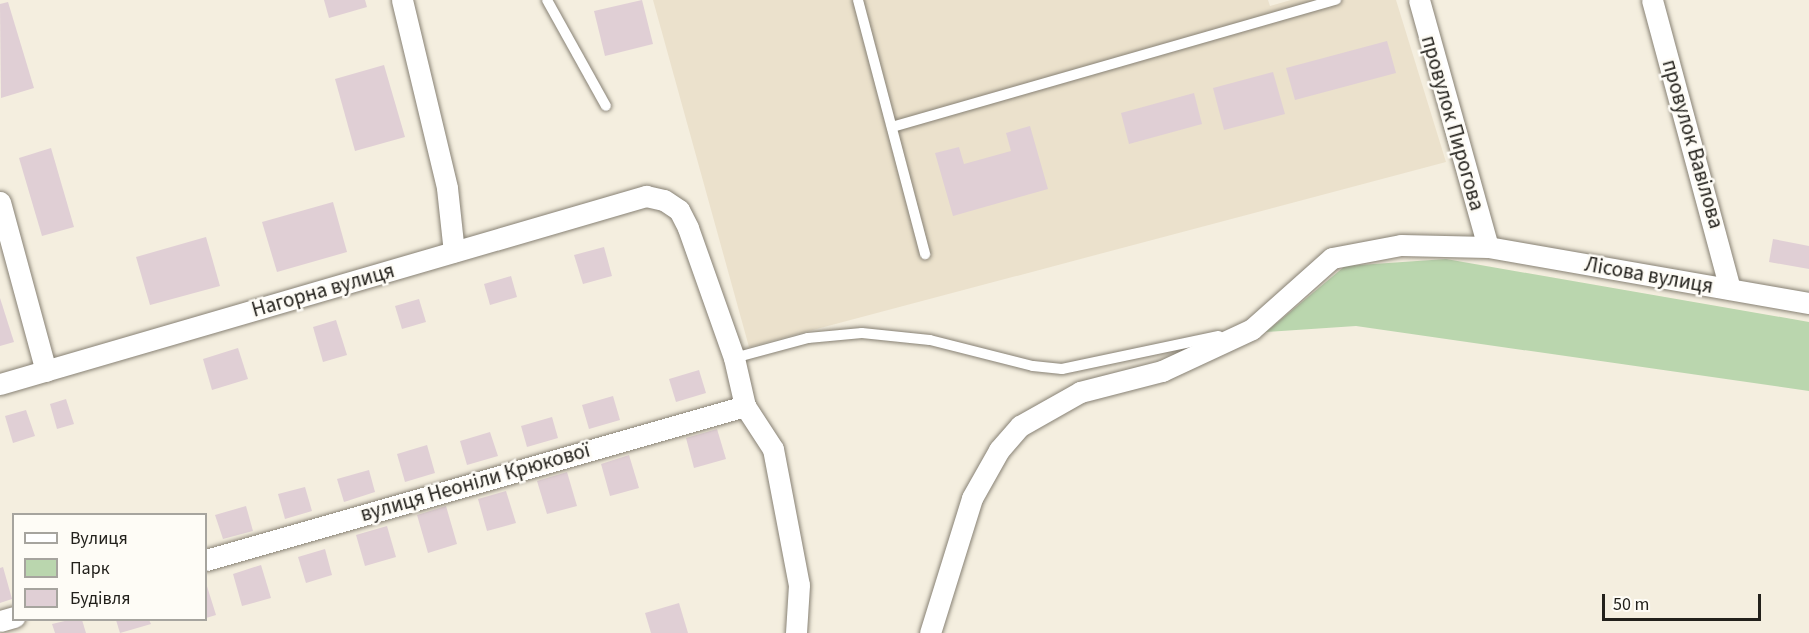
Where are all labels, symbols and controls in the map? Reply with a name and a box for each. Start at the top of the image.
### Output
street label: провулок Пирогова [1416,33,1490,213]
street label: провулок Вавілова [1657,57,1729,231]
street label: Лісова вулиця [1583,251,1715,299]
street label: Нагорна вулиця [249,258,397,322]
street label: вулиця Неоніли Крюкової [357,437,593,527]
legend [12,513,207,621]
text: Вулиця [70,526,128,551]
text: Парк [70,556,110,581]
scale bar [1605,582,1764,620]
text: Будівля [70,586,130,611]
text: 50 m [1613,592,1649,617]

